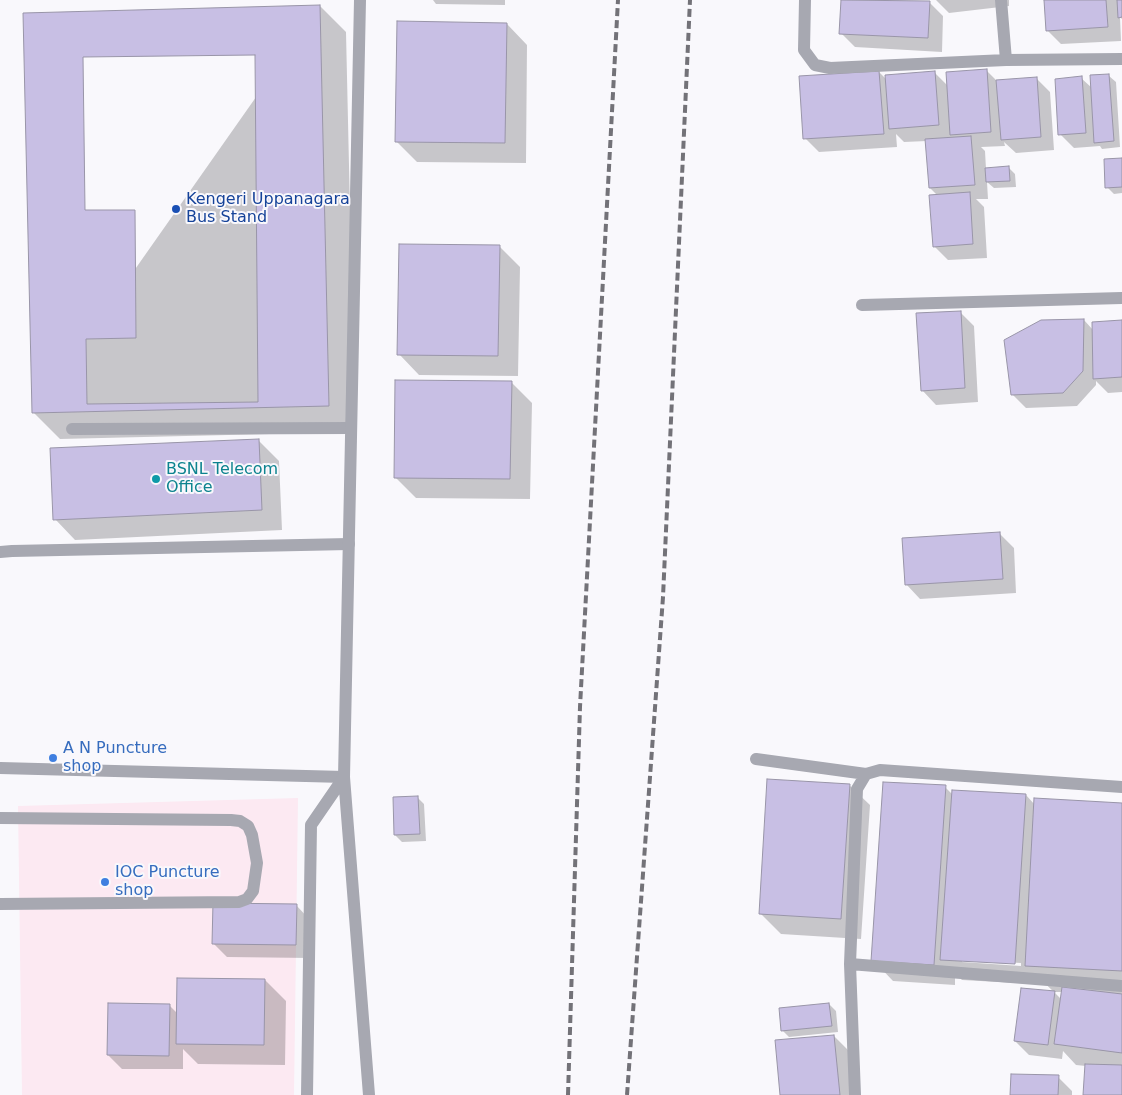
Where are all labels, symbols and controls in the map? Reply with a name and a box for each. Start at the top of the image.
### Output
place label: Kengeri Uppanagara Bus Stand [186,190,350,228]
marker: Kengeri Uppanagara Bus Stand [170,203,182,215]
place label: BSNL Telecom Office [166,460,278,498]
marker: BSNL Telecom Office [150,473,162,485]
place label: A N Puncture shop [63,739,167,777]
marker: A N Puncture shop [47,752,59,764]
place label: IOC Puncture shop [115,863,220,901]
marker: IOC Puncture shop [99,876,111,888]

